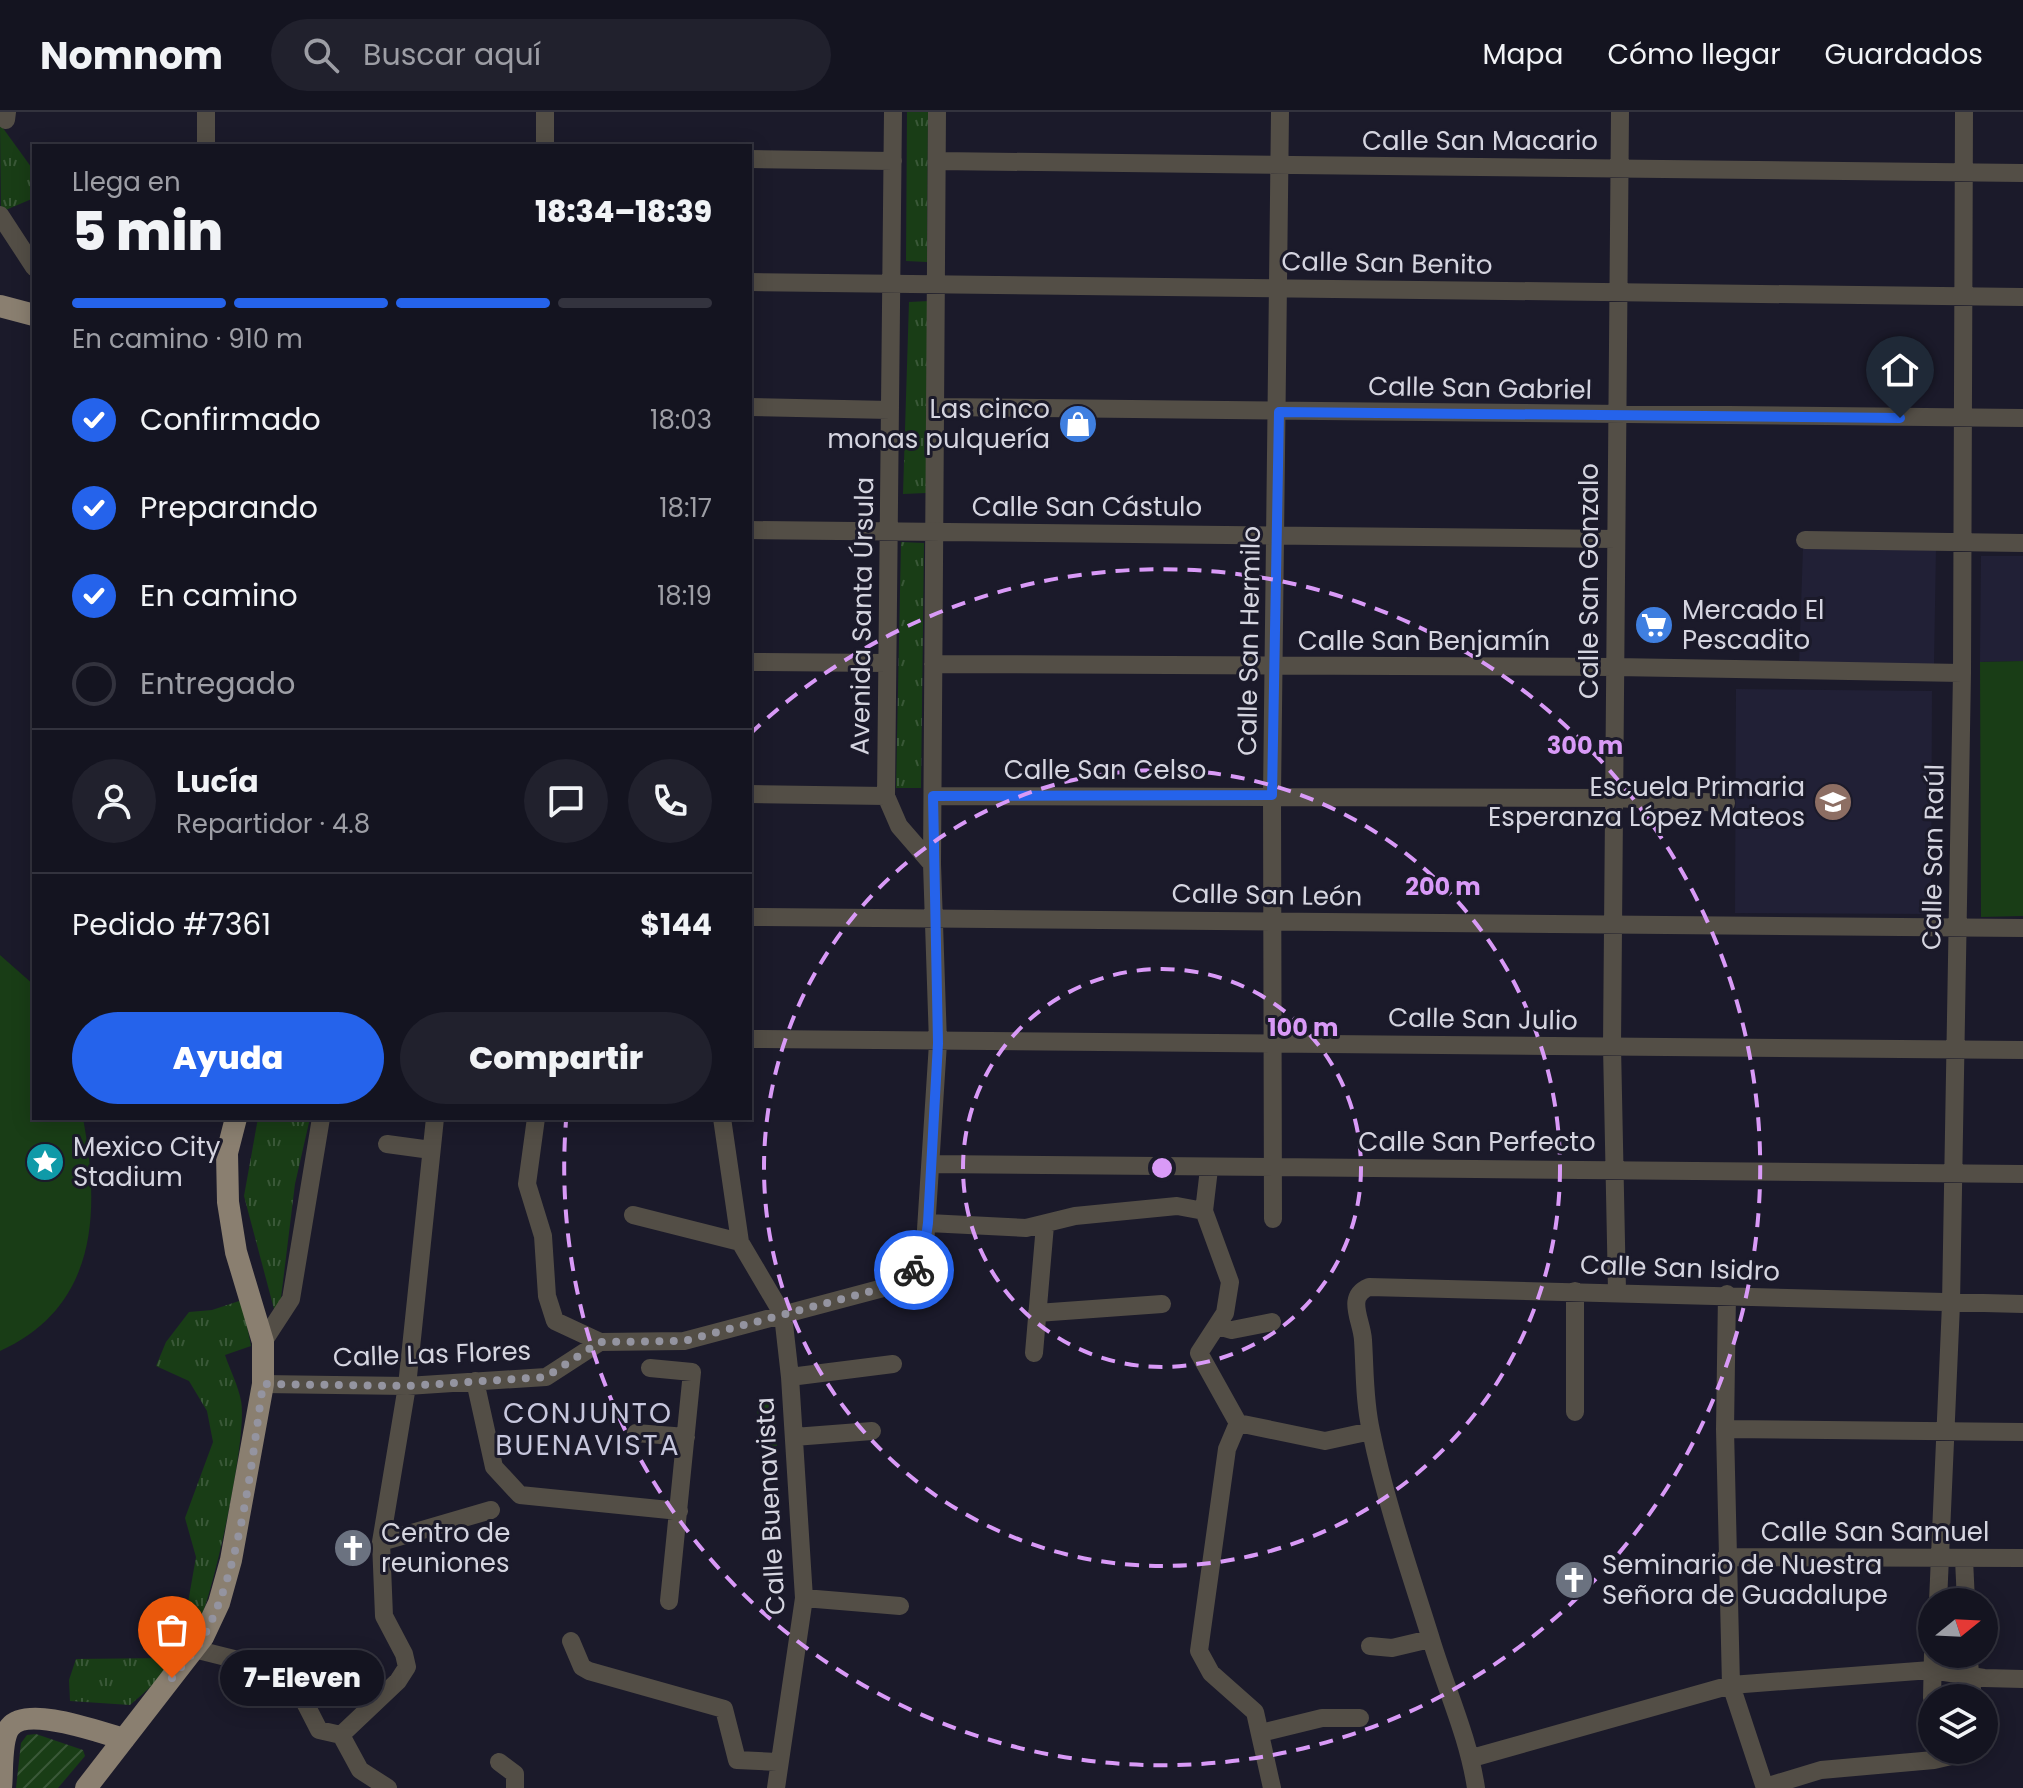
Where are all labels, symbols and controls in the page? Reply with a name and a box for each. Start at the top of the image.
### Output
search box [271,19,831,91]
text: Nomnom [40,29,223,82]
icon: search [299,33,343,77]
text: Buscar aquí [363,33,541,76]
text: Mapa [1482,35,1563,74]
text: Cómo llegar [1607,35,1781,74]
text: Guardados [1825,35,1983,74]
street label: Calle San Macario [1362,123,1598,159]
text: Llega en [72,164,181,200]
text: 18:34–18:39 [535,190,712,233]
text: 5 min [72,195,223,268]
street label: Calle San Benito [1281,243,1493,283]
text: En camino · 910 m [72,321,303,357]
pin [1866,336,1934,418]
icon: home [1878,348,1922,392]
street label: Calle San Gabriel [1368,368,1592,408]
place label: Las cinco monas pulquería [827,391,1050,457]
icon: check [72,398,116,442]
text: Confirmado [140,398,321,441]
text: 18:03 [650,402,712,438]
shop icon: Las cinco monas pulquería [1057,403,1099,445]
street label: Calle San Gonzalo [1571,463,1607,699]
street label: Avenida Santa Úrsula [842,477,882,755]
icon: check [72,486,116,530]
text: Preparando [140,486,318,529]
street label: Calle San Cástulo [972,489,1202,525]
text: 18:17 [659,490,712,526]
street label: Calle San Hermilo [1229,526,1269,756]
icon: check [72,574,116,618]
text: En camino [140,574,298,617]
text: 18:19 [657,578,712,614]
place label: Mercado El Pescadito [1682,592,1824,658]
supermarket icon: Mercado El Pescadito [1633,604,1675,646]
street label: Calle San Benjamín [1298,623,1550,659]
text: Entregado [140,662,295,705]
text: 300 m [1547,729,1623,762]
street label: Calle San Celso [1004,752,1206,788]
button: person [72,759,156,843]
button: chat [524,759,608,843]
button: phone [628,759,712,843]
text: Lucía [176,760,259,803]
street label: Calle San Raúl [1913,764,1953,950]
place label: Escuela Primaria Esperanza López Mateos [1488,769,1805,835]
school or university icon: Escuela Primaria Esperanza López Mateos [1812,781,1854,823]
text: Repartidor · 4.8 [176,806,370,842]
text: 200 m [1405,870,1481,903]
street label: Calle San León [1171,875,1363,915]
text: Pedido #7361 [72,903,271,946]
text: $144 [640,903,712,946]
street label: Calle San Julio [1388,999,1578,1039]
text: 100 m [1268,1011,1338,1044]
button: Ayuda [72,1012,384,1104]
button: Compartir [400,1012,712,1104]
street label: Calle San Perfecto [1358,1124,1596,1160]
place label: Mexico City Stadium [73,1129,221,1195]
place icon: Mexico City Stadium [24,1141,66,1183]
centre of rings [1148,1154,1176,1182]
courier [874,1230,954,1310]
street label: Calle San Isidro [1579,1247,1781,1289]
icon: bike [892,1248,936,1292]
street label: Calle Las Flores [332,1333,532,1375]
district label: CONJUNTO BUENAVISTA [495,1394,681,1465]
street label: Calle Buenavista [746,1396,794,1616]
street label: Calle San Samuel [1761,1514,1989,1550]
place label: Centro de reuniones [381,1515,510,1581]
church icon: Centro de reuniones [332,1527,374,1569]
place label: Seminario de Nuestra Señora de Guadalupe [1602,1547,1888,1613]
church icon: Seminario de Nuestra Señora de Guadalupe [1553,1559,1595,1601]
north arrow [1918,1588,1998,1668]
map controls [1918,1588,1998,1764]
pin [138,1596,206,1678]
icon: bag [150,1608,194,1652]
callout: 7-Eleven [220,1650,384,1706]
text: 7-Eleven [243,1660,361,1696]
button: layers [1918,1684,1998,1764]

